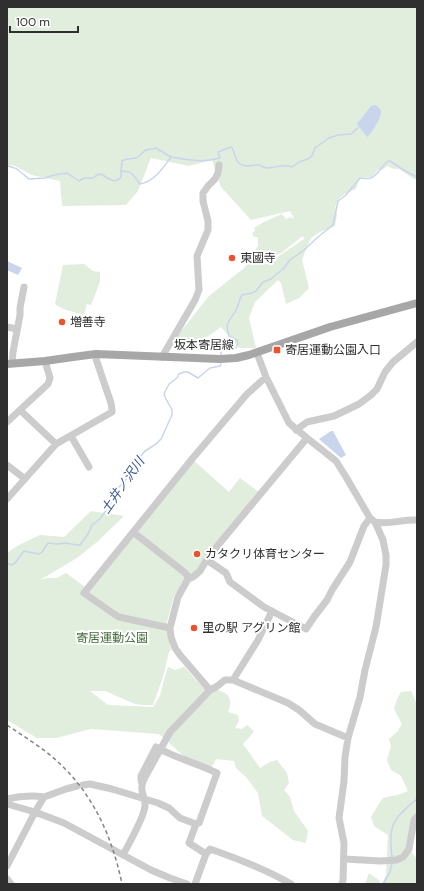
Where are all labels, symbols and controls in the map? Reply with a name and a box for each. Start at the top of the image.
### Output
scale bar [10,8,78,34]
text: 100 m [16,14,50,30]
place label: 東國寺 [240,250,276,266]
marker: 東國寺 [227,253,237,263]
place label: 増善寺 [70,314,106,330]
marker: 増善寺 [57,317,67,327]
street label: 坂本寄居線 [174,337,234,353]
place label: 寄居運動公園入口 [285,342,381,358]
marker: 寄居運動公園入口 [272,345,282,355]
water label: 土井ノ沢川 [97,452,149,517]
place label: カタクリ体育センター [205,546,325,562]
marker: カタクリ体育センター [192,549,202,559]
place label: 里の駅 アグリン館 [202,620,301,636]
marker: 里の駅 アグリン館 [189,623,199,633]
park label: 寄居運動公園 [76,630,148,646]

